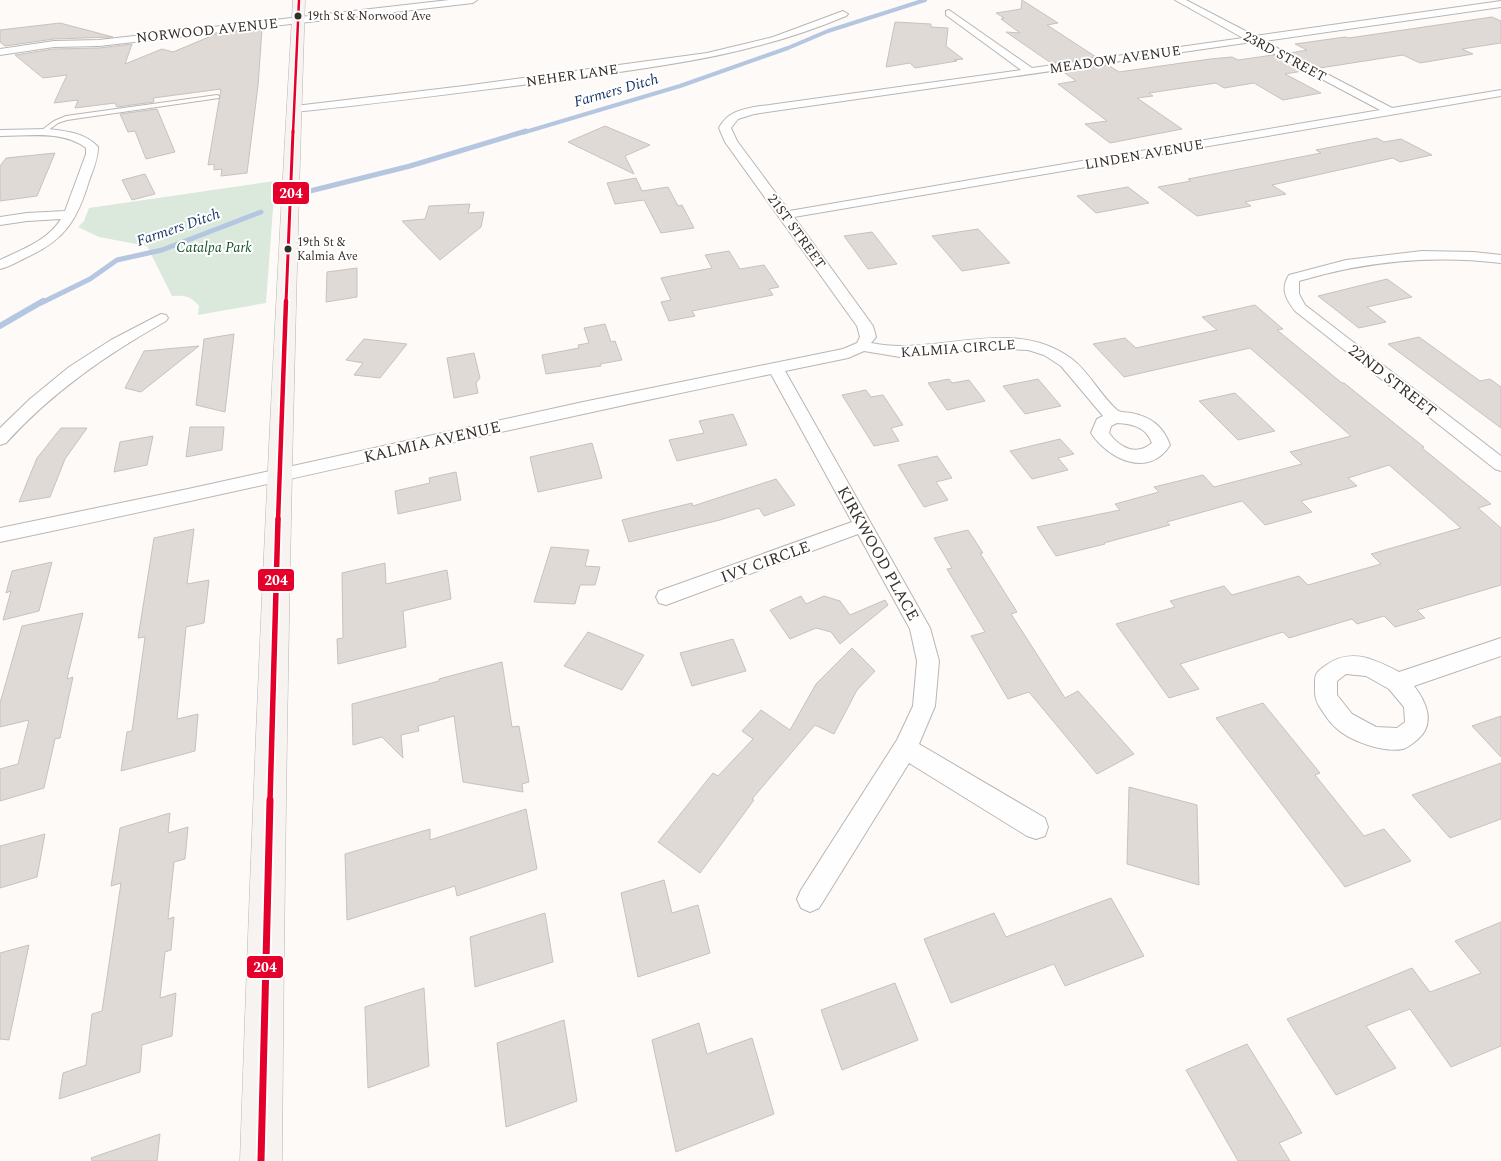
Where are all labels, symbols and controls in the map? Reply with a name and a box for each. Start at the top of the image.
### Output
place label: 19th St & Norwood Ave [307,7,431,26]
marker: 19th St & Norwood Ave [293,11,303,21]
street label: NORWOOD AVENUE [135,13,279,48]
street label: 23RD STREET [1239,26,1330,87]
street label: MEADOW AVENUE [1048,40,1182,79]
street label: NEHER LANE [525,59,619,92]
water label: Farmers Ditch [571,67,661,114]
street label: LINDEN AVENUE [1083,134,1205,175]
line badge: 204 [272,181,310,205]
text: 204 [279,183,303,204]
street label: 21ST STREET [762,189,831,273]
water label: Farmers Ditch [133,202,223,253]
place label: 19th St & Kalmia Ave [297,233,358,266]
park label: Catalpa Park [176,237,252,258]
marker: 19th St & Kalmia Ave [283,244,293,254]
street label: KALMIA CIRCLE [900,334,1016,363]
street label: 22ND STREET [1343,339,1442,423]
street label: KALMIA AVENUE [362,415,503,469]
street label: KIRKWOOD PLACE [831,482,925,625]
street label: IVY CIRCLE [717,535,814,589]
line badge: 204 [257,568,295,592]
text: 204 [264,570,288,591]
line badge: 204 [246,955,284,979]
text: 204 [253,957,277,978]

